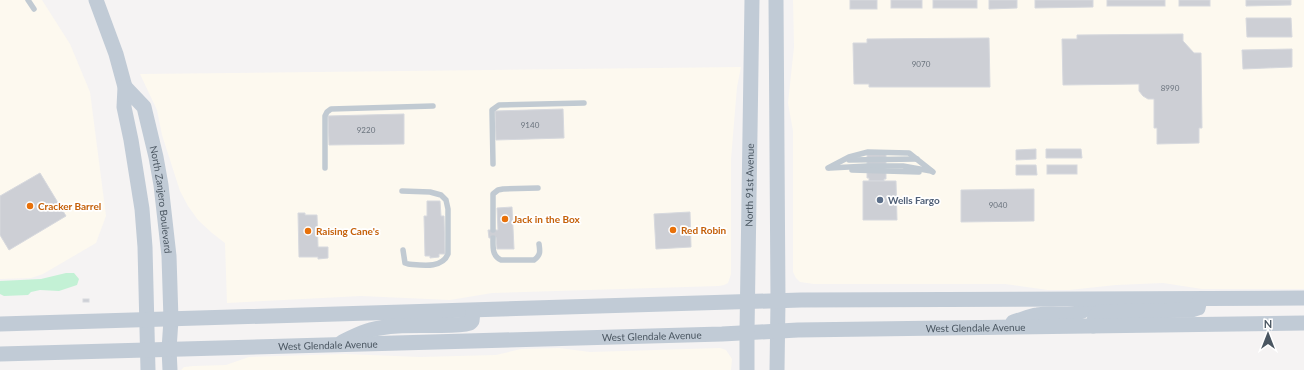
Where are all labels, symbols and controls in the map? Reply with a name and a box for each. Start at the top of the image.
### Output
house number: 9070 [912,59,931,69]
house number: 8990 [1161,83,1180,93]
house number: 9140 [521,120,540,130]
house number: 9220 [357,125,376,135]
street label: North 91st Avenue [743,143,756,227]
street label: North Zanjero Boulevard [148,145,175,254]
place label: Wells Fargo [888,194,940,206]
marker: Wells Fargo [875,195,885,205]
place label: Cracker Barrel [38,200,101,212]
house number: 9040 [989,200,1008,210]
marker: Cracker Barrel [25,201,35,211]
place label: Jack in the Box [513,213,581,225]
marker: Jack in the Box [500,214,510,224]
place label: Red Robin [681,224,727,236]
place label: Raising Cane's [316,225,380,237]
marker: Red Robin [668,225,678,235]
marker: Raising Cane's [303,226,313,236]
north arrow [1248,314,1288,354]
text: N [1264,317,1272,330]
street label: West Glendale Avenue [926,321,1026,334]
street label: West Glendale Avenue [602,329,702,343]
street label: West Glendale Avenue [278,338,378,352]

